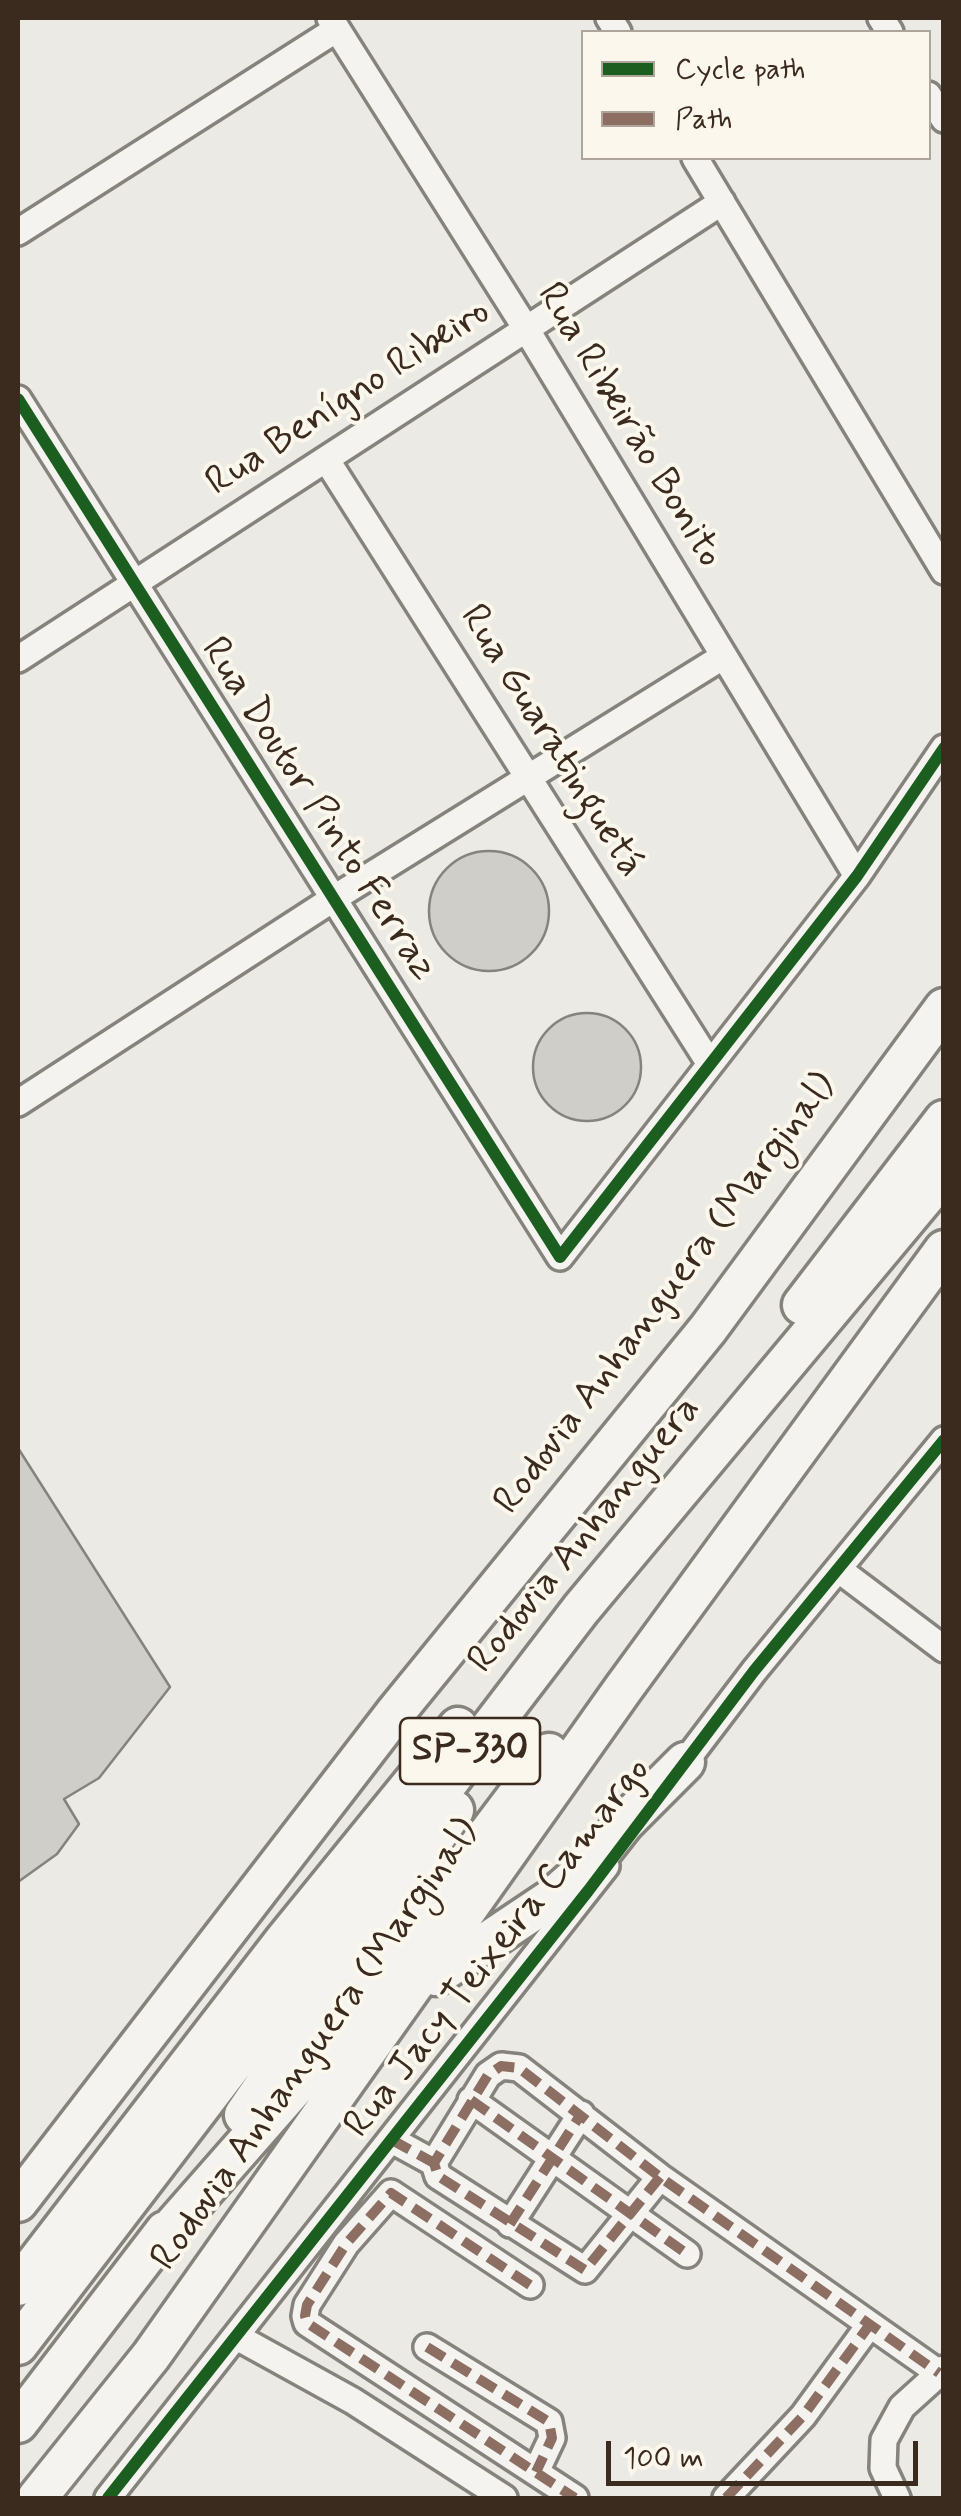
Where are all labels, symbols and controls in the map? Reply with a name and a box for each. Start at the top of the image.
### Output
legend [581,30,931,160]
text: Cycle path [675,50,806,89]
text: Path [675,100,733,139]
street label: Rua Ribeirão Bonito [524,275,732,577]
street label: Rua Benígno Ribeiro [198,289,500,509]
street label: Rua Guaratinguetá [447,597,653,887]
street label: Rua Doutor Pinto Ferraz [188,629,446,991]
street label: Rodovia Anhanguera (Marginal) [485,1065,849,1525]
street label: Rodovia Anhanguera [459,1388,713,1684]
road number: SP-330 [400,1718,540,1784]
street label: Rua Jacy Teixeira Camargo [335,1749,663,2149]
street label: Rodovia Anhanguera (Marginal) [142,1811,492,2281]
scale bar [611,2421,924,2483]
text: 100 m [623,2439,704,2478]

